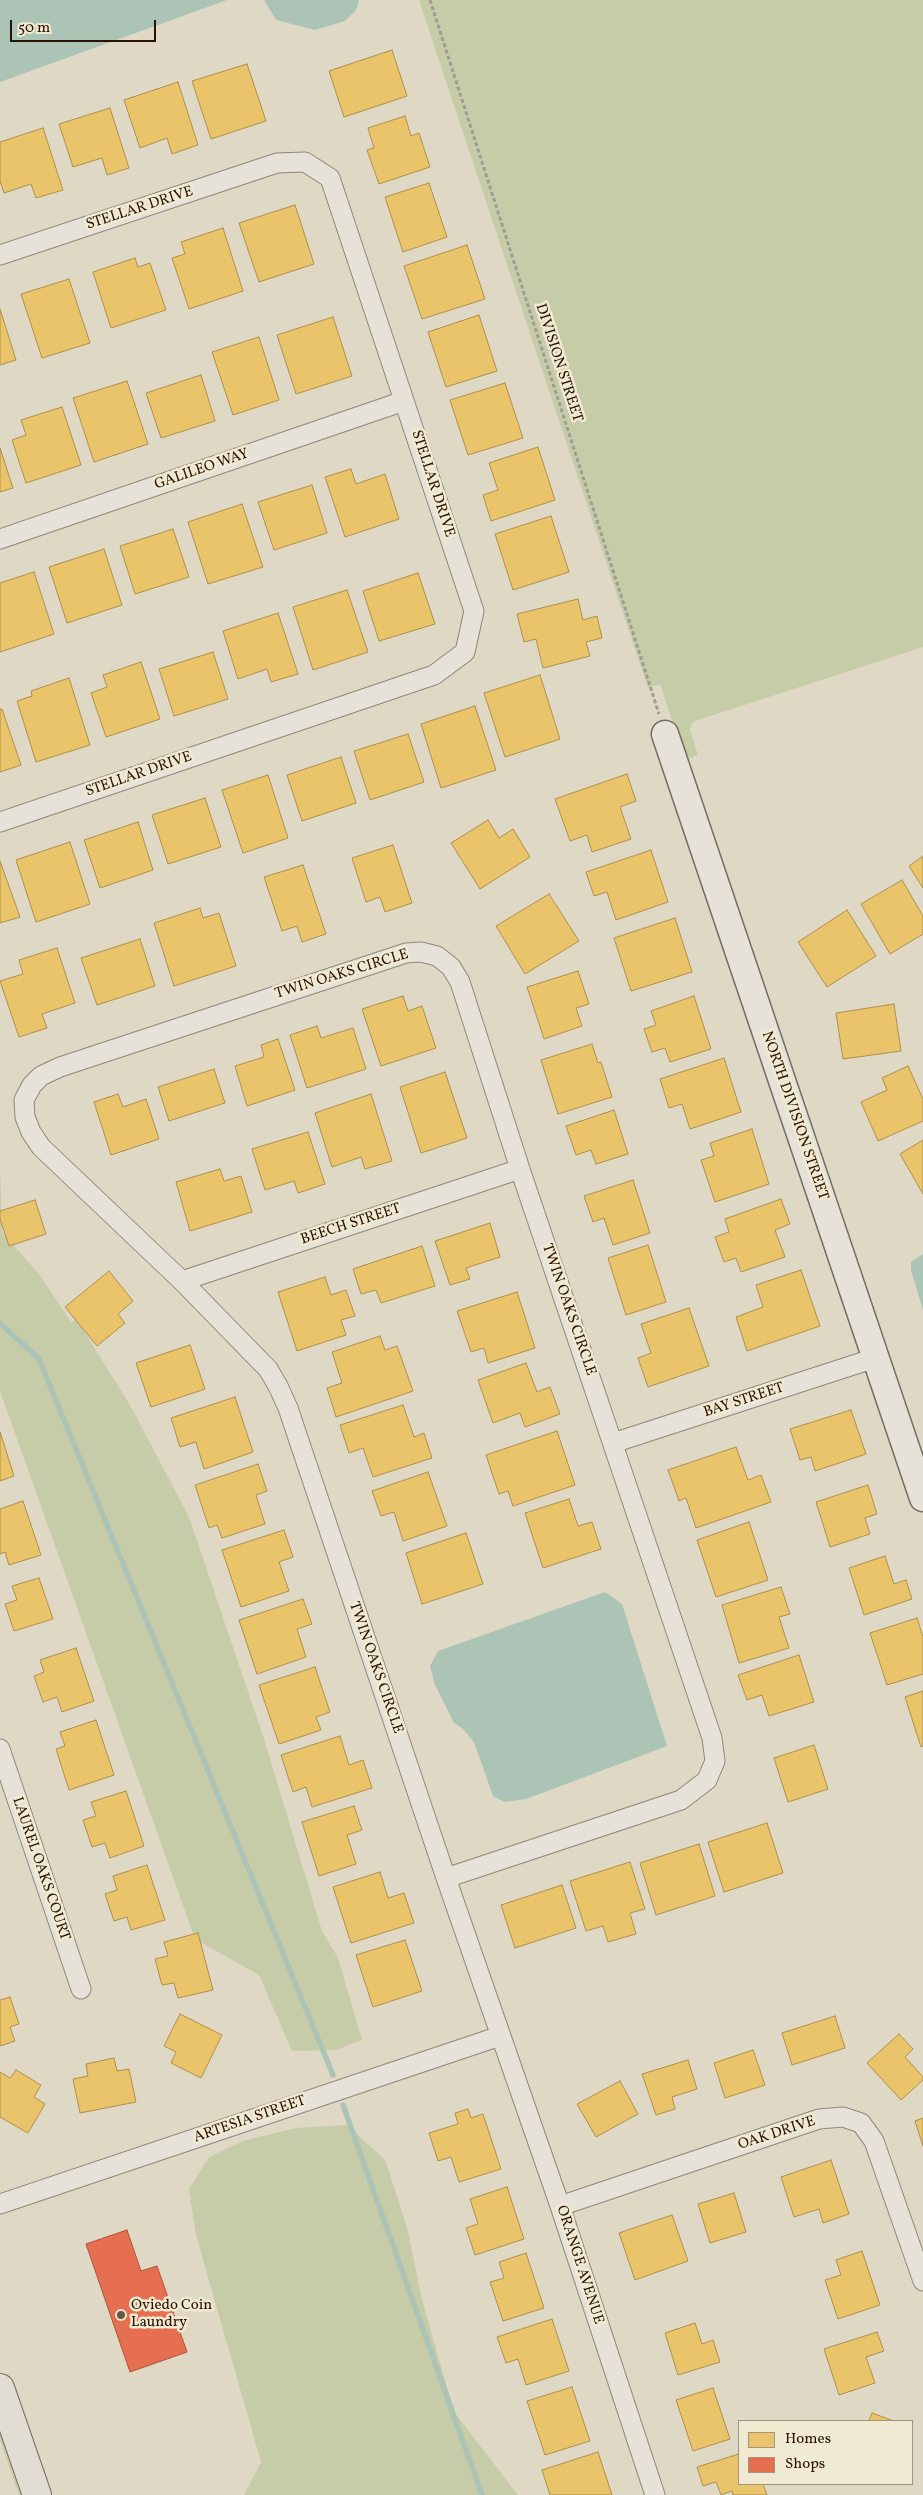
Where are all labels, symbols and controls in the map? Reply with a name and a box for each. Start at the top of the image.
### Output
scale bar [12,10,159,42]
text: 50 m [18,18,50,39]
street label: STELLAR DRIVE [84,183,196,235]
street label: DIVISION STREET [530,302,586,424]
street label: STELLAR DRIVE [406,428,458,540]
street label: GALILEO WAY [152,445,252,495]
street label: STELLAR DRIVE [83,748,195,802]
street label: TWIN OAKS CIRCLE [273,946,411,1004]
street label: NORTH DIVISION STREET [757,1029,831,1203]
street label: BEECH STREET [299,1200,403,1250]
street label: TWIN OAKS CIRCLE [537,1242,599,1378]
street label: BAY STREET [701,1380,787,1422]
street label: TWIN OAKS CIRCLE [344,1600,406,1736]
street label: LAUREL OAKS COURT [7,1795,73,1943]
street label: ARTESIA STREET [192,2092,308,2148]
street label: OAK DRIVE [736,2113,818,2155]
street label: ORANGE AVENUE [551,2203,607,2327]
place label: Oviedo Coin Laundry [131,2297,212,2332]
marker: Oviedo Coin Laundry [115,2309,127,2321]
legend [738,2420,913,2485]
text: Homes [785,2429,831,2450]
text: Shops [785,2454,825,2475]

